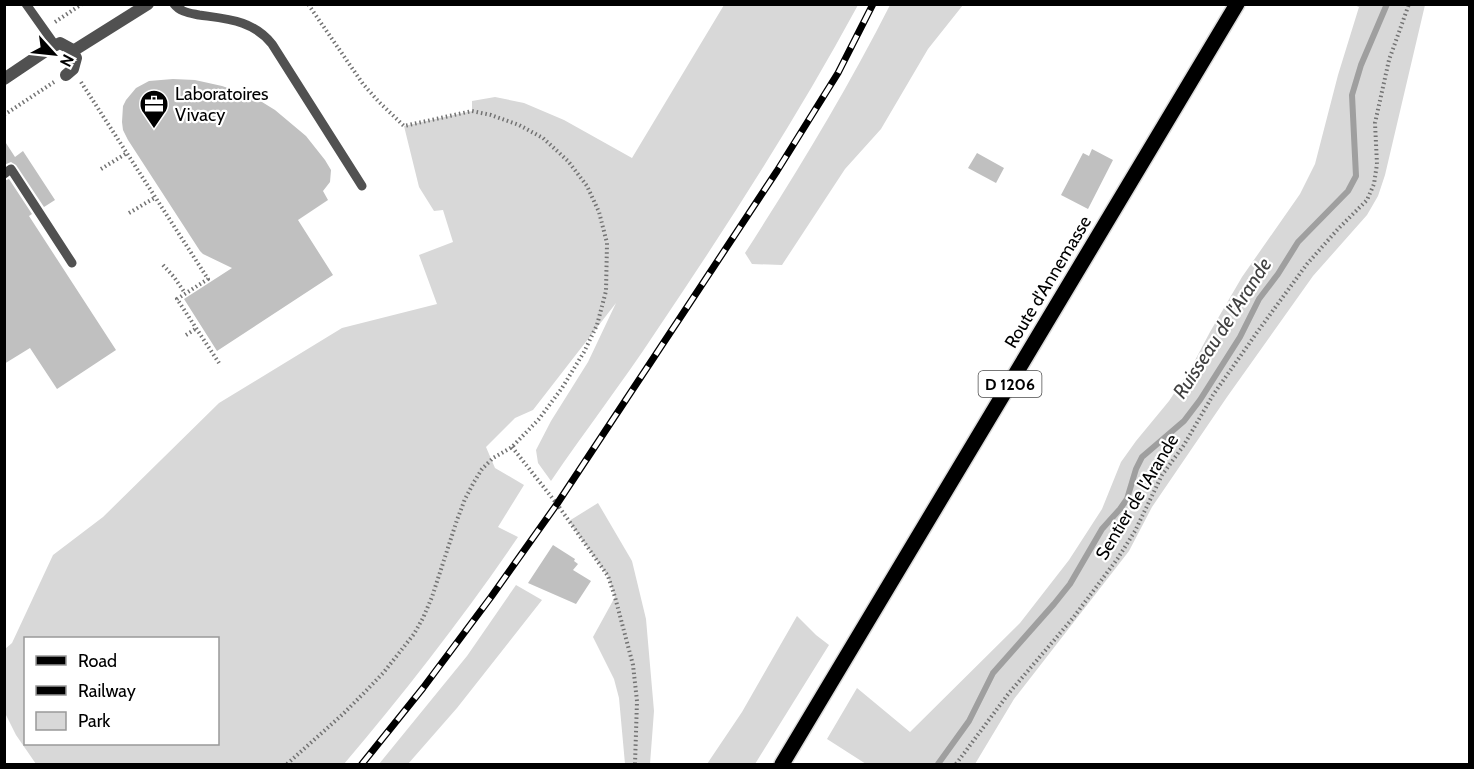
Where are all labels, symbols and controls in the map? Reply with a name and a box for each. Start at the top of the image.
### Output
north arrow [24,24,84,84]
text: N [56,51,78,70]
place label: Laboratoires Vivacy [175,83,268,126]
office icon: Laboratoires Vivacy [138,88,170,130]
street label: Route d'Annemasse [1000,212,1096,352]
water label: Ruisseau de l'Arande [1168,253,1276,403]
road number: D 1206 [978,371,1042,397]
street label: Sentier de l'Arande [1091,430,1183,564]
legend [24,637,219,745]
text: Road [78,650,117,672]
text: Railway [78,680,136,702]
text: Park [78,710,111,732]

